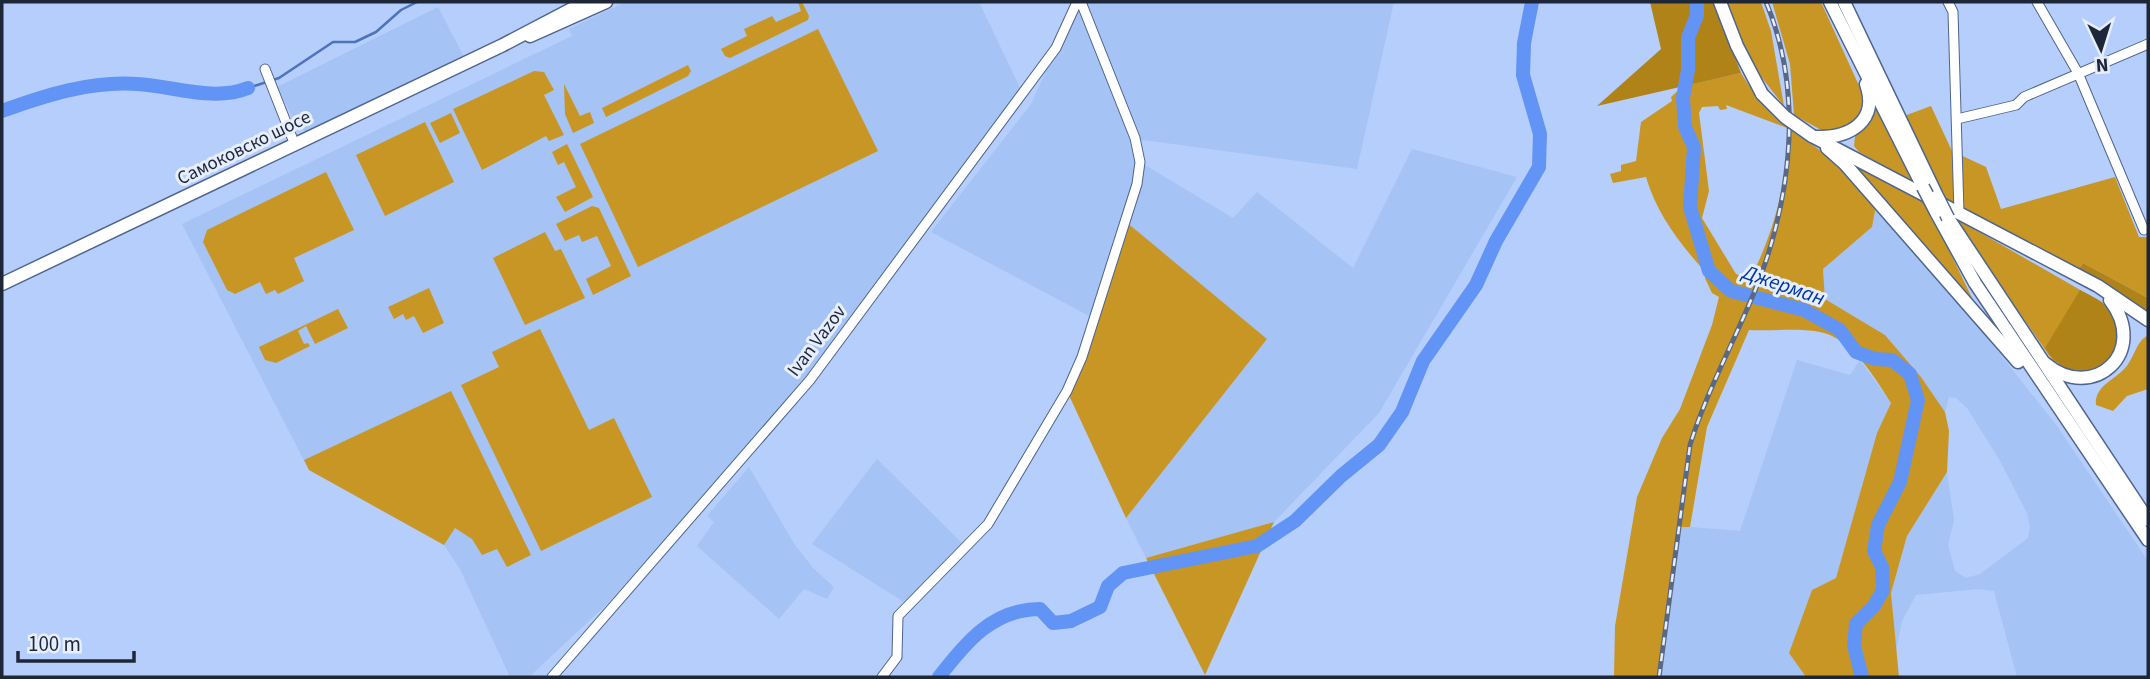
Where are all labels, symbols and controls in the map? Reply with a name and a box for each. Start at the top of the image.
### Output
north arrow [2066,14,2136,84]
text: N [2095,51,2109,78]
street label: Самоковско шосе [173,104,315,192]
water label: Джерман [1737,256,1829,313]
street label: Ivan Vazov [781,300,853,382]
scale bar [18,620,133,664]
text: 100 m [28,629,81,659]

